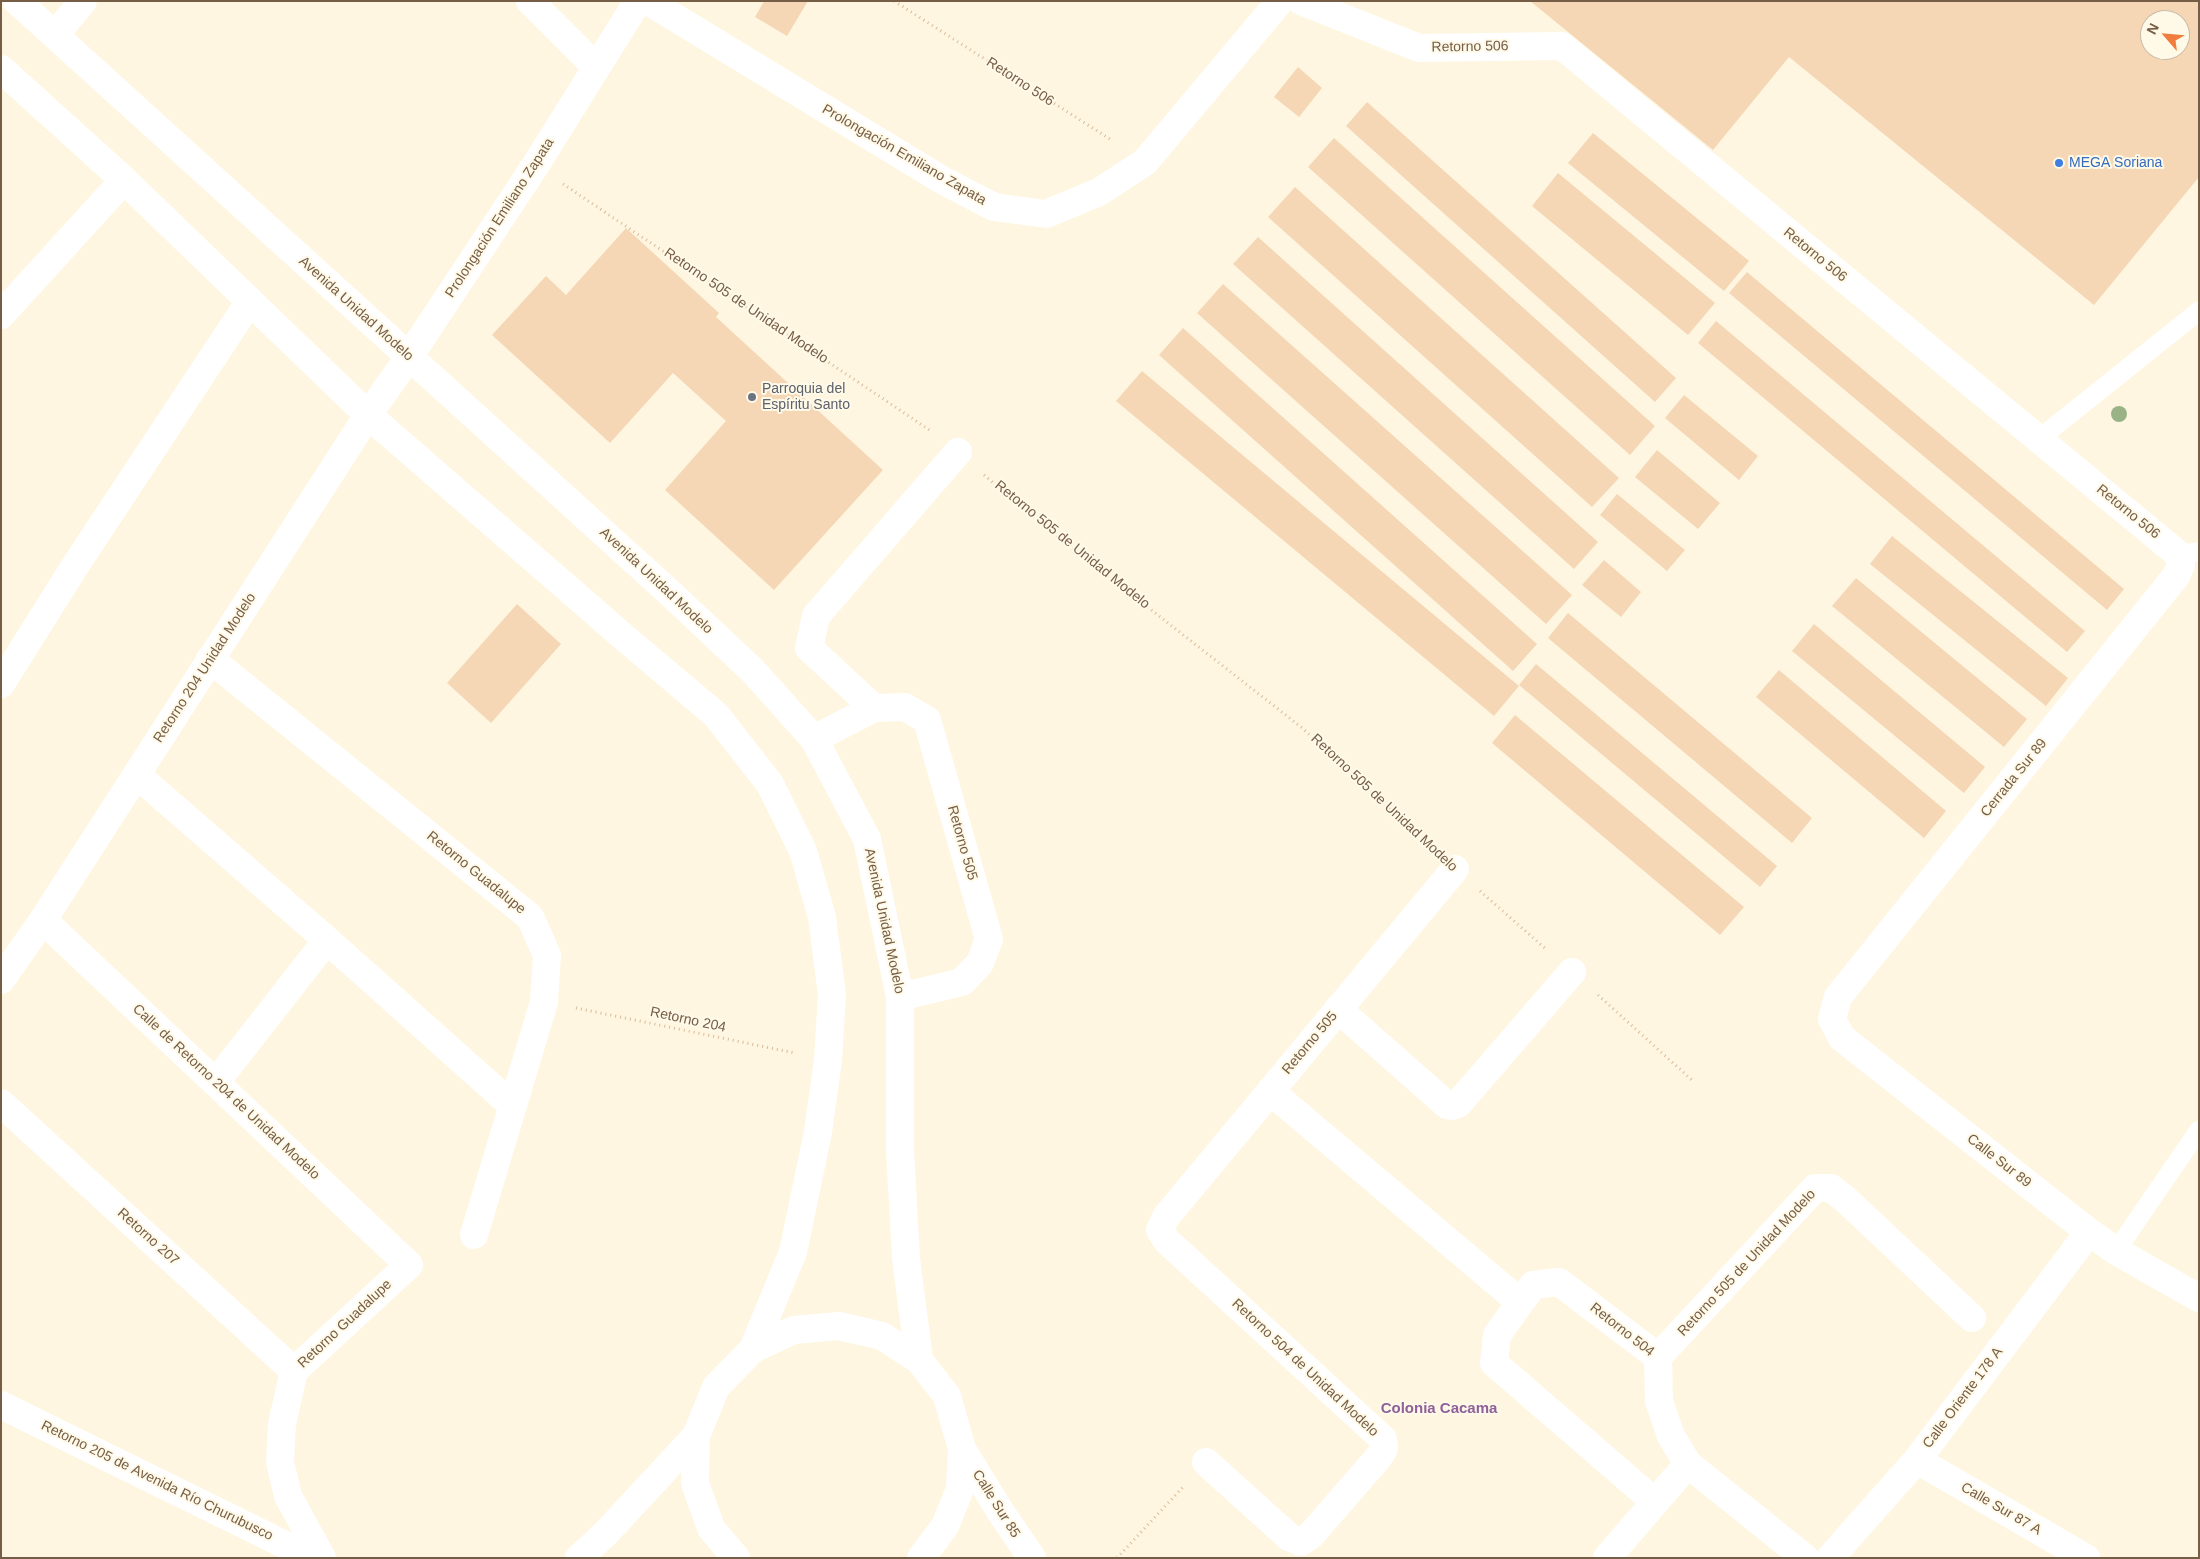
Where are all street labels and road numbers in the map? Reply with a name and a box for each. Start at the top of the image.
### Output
street label: Retorno 506 [1431,38,1509,56]
street label: Retorno 506 [983,54,1057,110]
street label: Prolongación Emiliano Zapata [819,101,989,209]
street label: Prolongación Emiliano Zapata [442,135,558,301]
street label: Retorno 506 [1780,224,1850,286]
street label: Retorno 505 de Unidad Modelo [661,245,831,367]
street label: Avenida Unidad Modelo [295,253,417,365]
street label: Retorno 505 de Unidad Modelo [991,477,1153,613]
street label: Retorno 506 [2093,481,2163,543]
street label: Avenida Unidad Modelo [596,524,716,638]
street label: Retorno 204 Unidad Modelo [150,590,260,746]
street label: Retorno 505 de Unidad Modelo [1307,731,1461,875]
street label: Cerrada Sur 89 [1977,736,2051,820]
street label: Retorno 505 [943,804,981,882]
street label: Retorno Guadalupe [423,828,529,918]
street label: Avenida Unidad Modelo [860,847,908,995]
street label: Calle de Retorno 204 de Unidad Modelo [129,1001,323,1183]
street label: Retorno 204 [649,1004,727,1036]
street label: Retorno 505 [1279,1008,1341,1078]
street label: Calle Sur 89 [1963,1131,2035,1191]
street label: Retorno 505 de Unidad Modelo [1675,1186,1819,1340]
street label: Retorno 207 [114,1205,182,1269]
street label: Retorno Guadalupe [295,1276,395,1372]
street label: Retorno 504 de Unidad Modelo [1228,1296,1382,1440]
street label: Retorno 504 [1586,1300,1658,1360]
street label: Calle Oriente 178 A [1920,1344,2006,1452]
street label: Retorno 205 de Avenida Río Churubusco [38,1417,276,1545]
street label: Calle Sur 85 [968,1467,1024,1541]
street label: Calle Sur 87 A [1958,1479,2044,1539]

